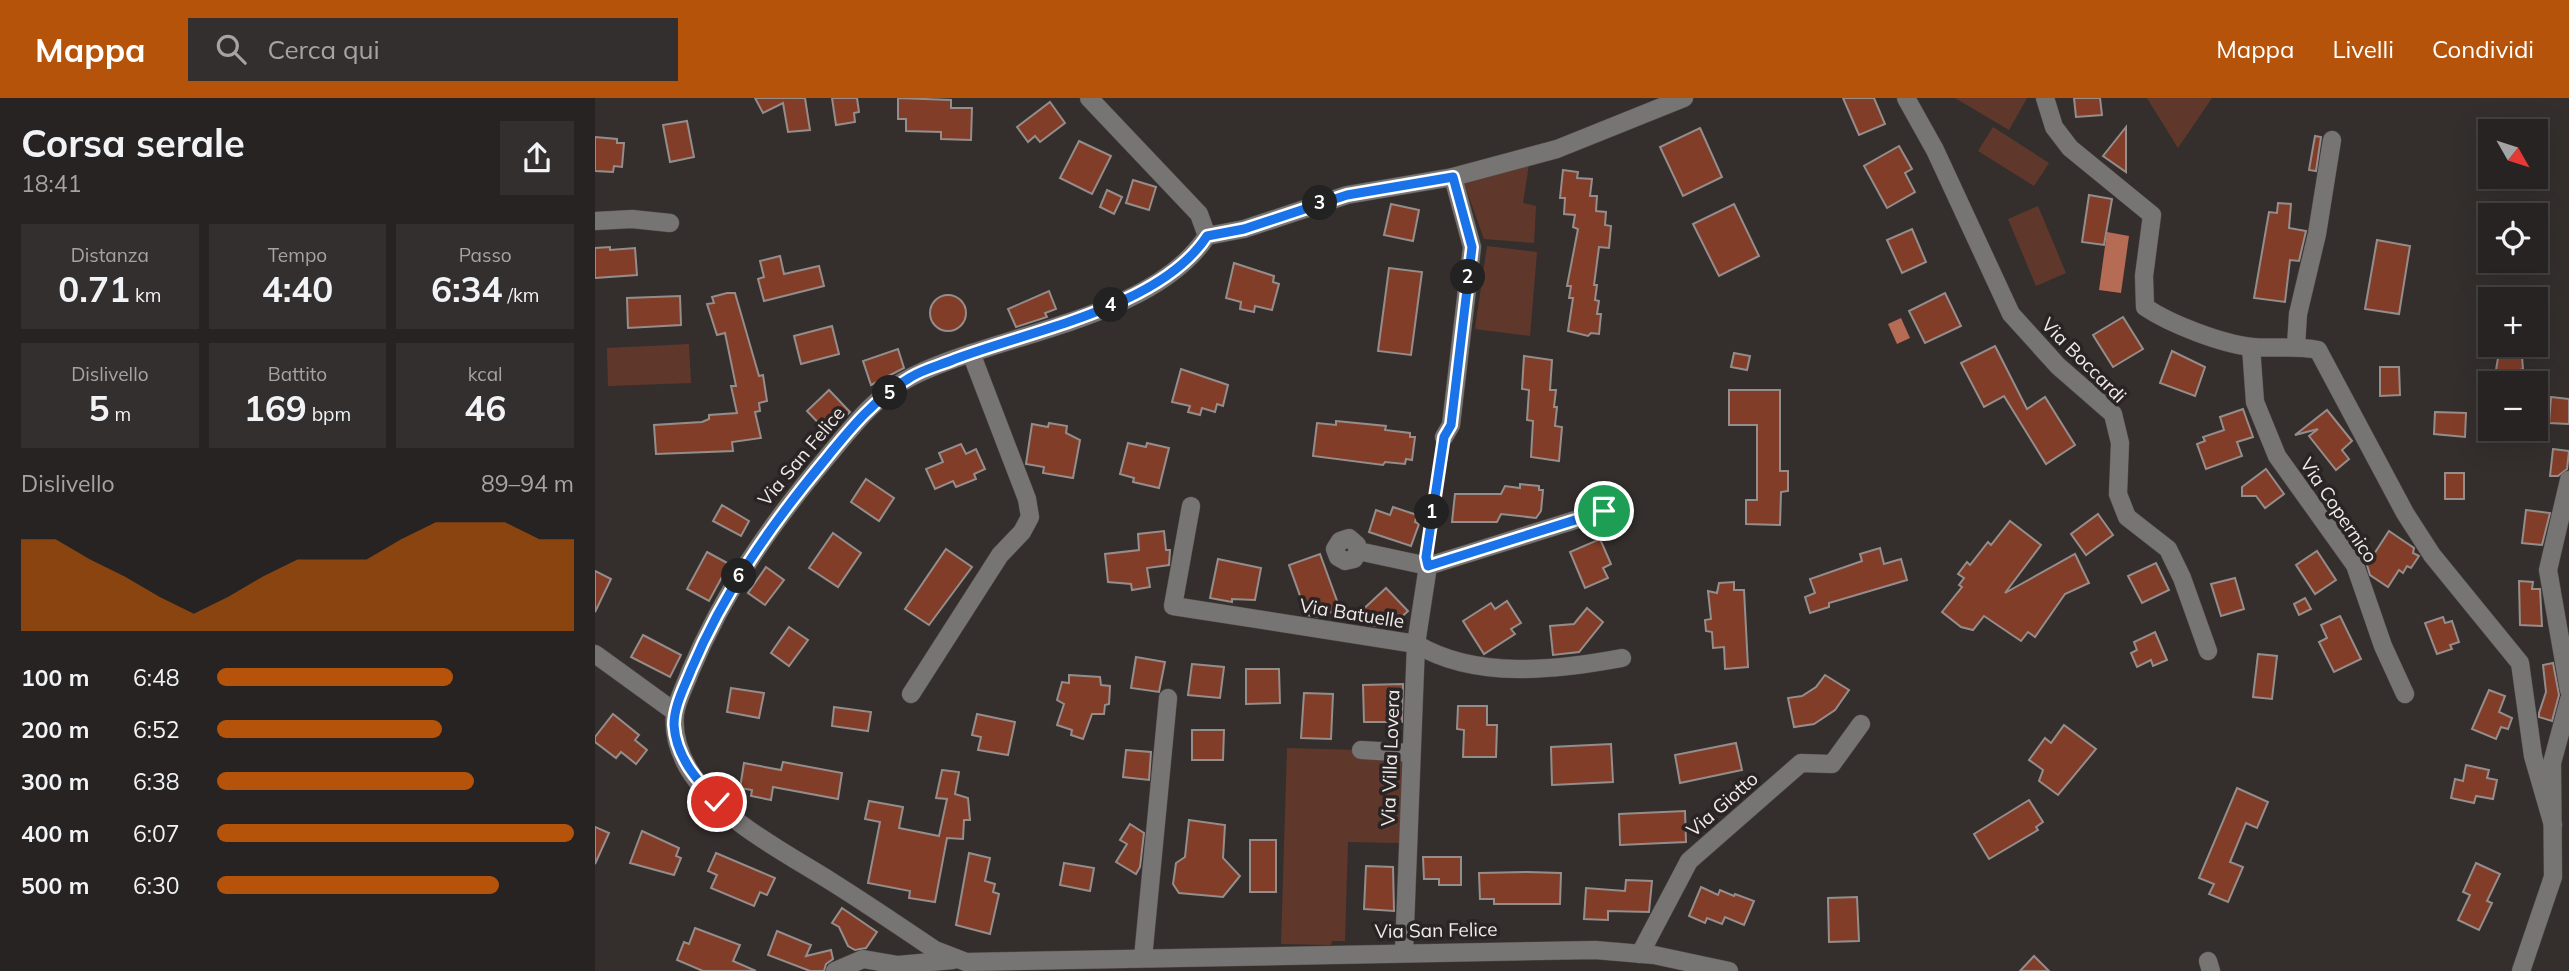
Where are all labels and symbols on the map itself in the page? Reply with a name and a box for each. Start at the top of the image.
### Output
north arrow [2478,119,2548,189]
pin: 3 [1303,186,1337,220]
pin: 2 [1451,260,1485,294]
pin: 4 [1093,288,1129,322]
street label: Via Boccardi [2036,312,2132,408]
pin: 5 [873,376,907,410]
street label: Via San Felice [752,401,850,511]
street label: Via Copernico [2295,453,2383,567]
pin [1574,481,1634,541]
pin: 1 [1415,494,1449,530]
pin: 6 [722,559,757,594]
street label: Via Batuelle [1298,593,1406,633]
street label: Via Villa Lovera [1376,689,1404,827]
street label: Via Giotto [1681,766,1763,842]
pin [687,772,747,832]
street label: Via San Felice [1374,917,1498,943]

